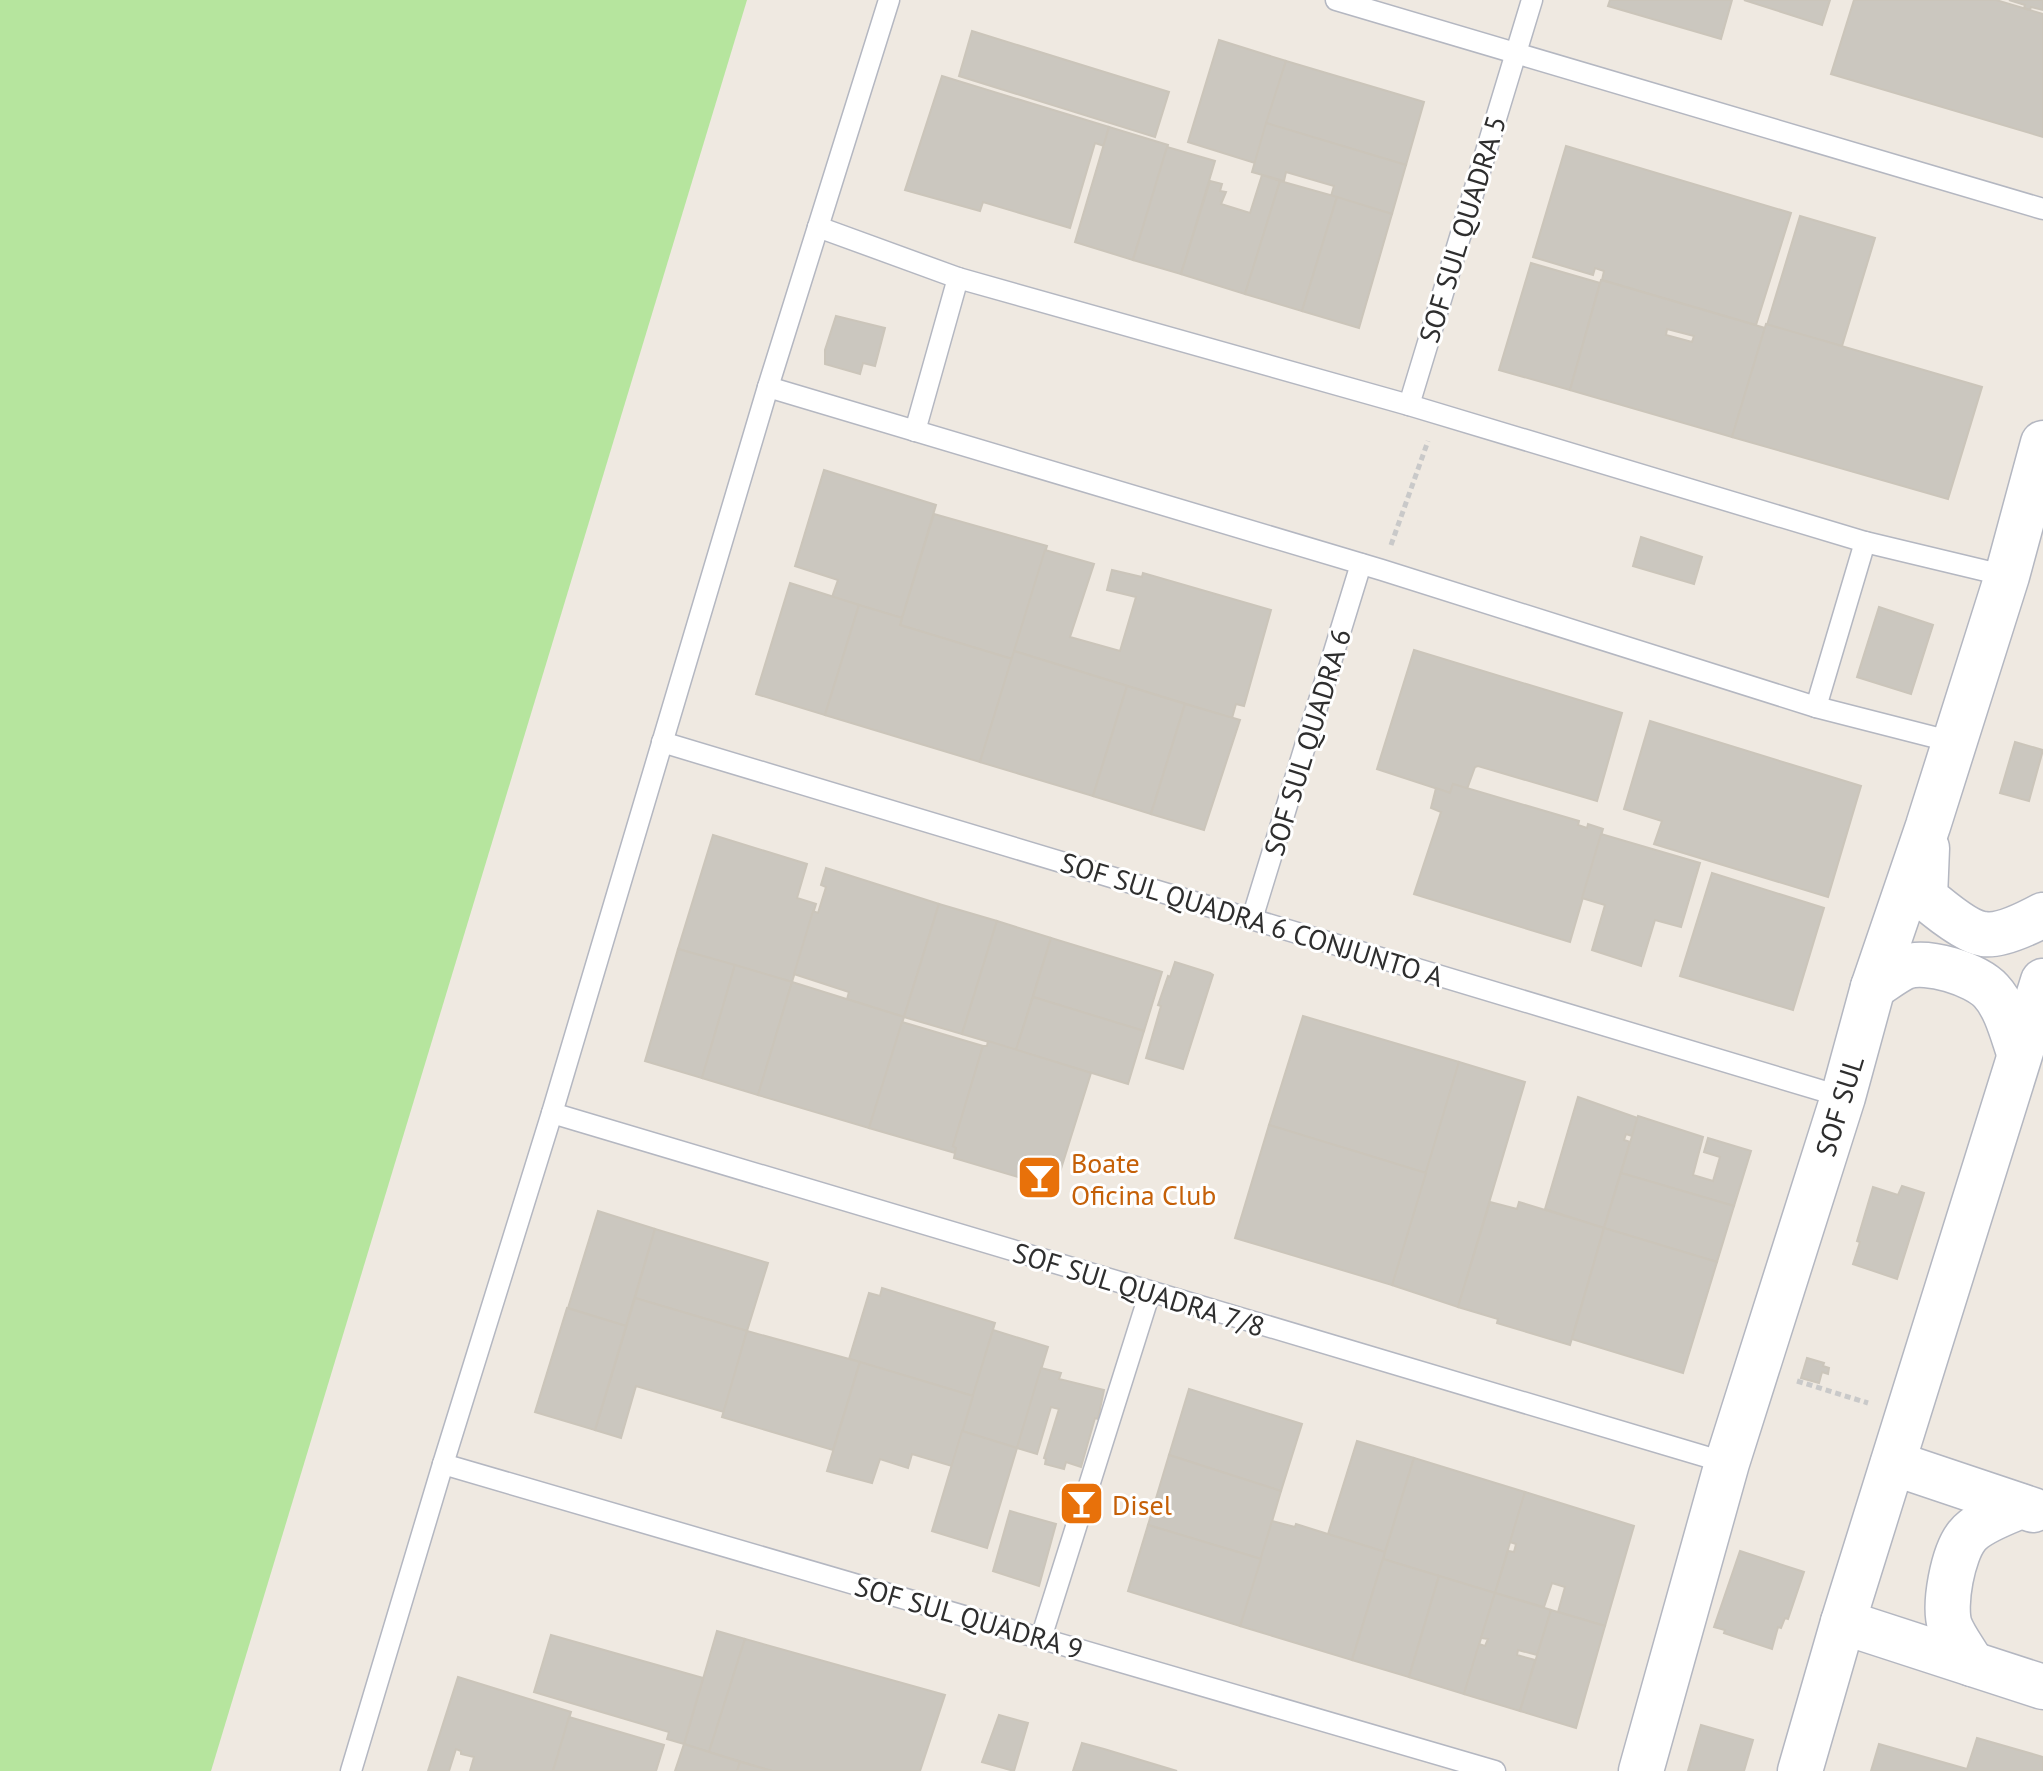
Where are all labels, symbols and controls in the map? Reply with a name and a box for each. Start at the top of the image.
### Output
street label: SOF SUL QUADRA 5 [1410,111,1514,347]
street label: SOF SUL QUADRA 6 [1255,624,1359,860]
street label: SOF SUL QUADRA 6 CONJUNTO A [1056,843,1448,995]
street label: SOF SUL [1806,1051,1872,1161]
place label: Boate Oficina Club [1071,1144,1216,1213]
bar icon: Boate Oficina Club [1016,1154,1064,1202]
street label: SOF SUL QUADRA 7/8 [1009,1233,1269,1345]
bar icon: Disel [1057,1480,1105,1528]
place label: Disel [1112,1486,1172,1523]
street label: SOF SUL QUADRA 9 [851,1567,1087,1667]

